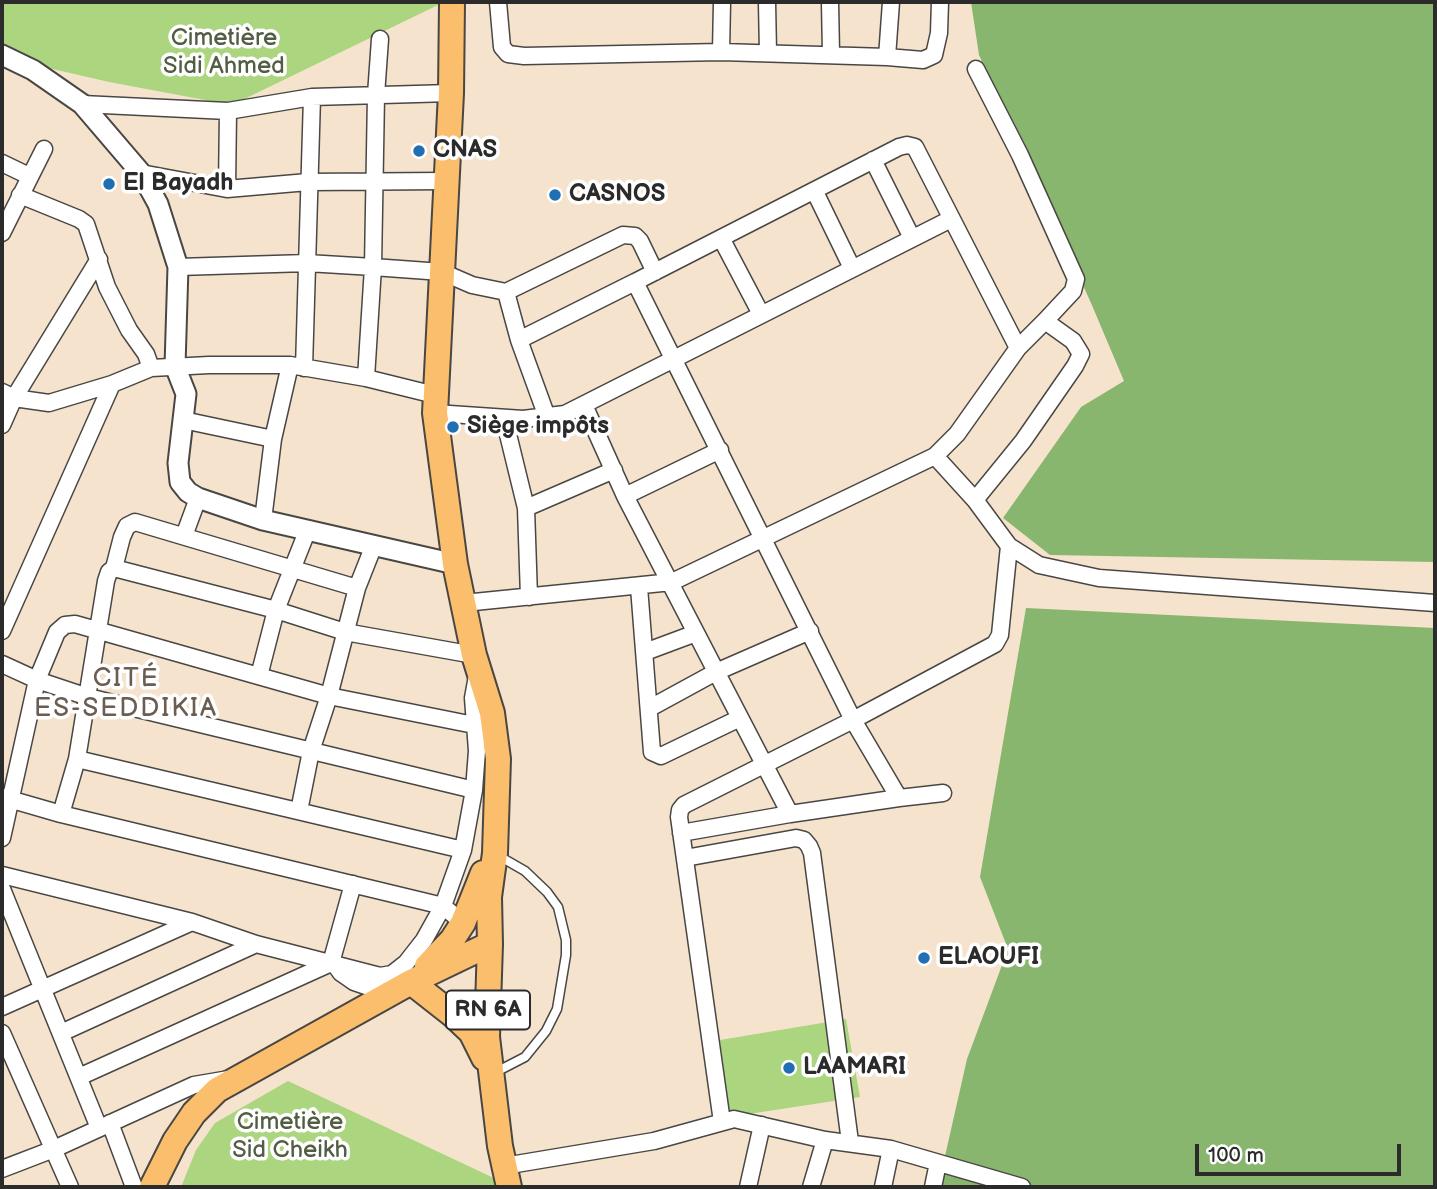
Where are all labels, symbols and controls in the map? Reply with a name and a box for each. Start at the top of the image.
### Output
park label: Cimetière Sidi Ahmed [163,25,285,81]
place label: CNAS [433,137,497,165]
marker: CNAS [411,143,427,159]
place label: El Bayadh [123,170,233,198]
marker: El Bayadh [101,176,117,192]
place label: CASNOS [569,181,665,209]
marker: CASNOS [547,187,563,203]
place label: Siège impôts [467,413,609,441]
marker: Siège impôts [445,419,461,435]
district label: CITÉ ES-SEDDIKIA [35,663,217,724]
place label: ELAOUFI [938,944,1039,972]
marker: ELAOUFI [916,950,932,966]
road number: RN 6A [446,990,530,1030]
place label: LAAMARI [803,1054,906,1082]
marker: LAAMARI [781,1060,797,1076]
park label: Cimetière Sid Cheikh [232,1109,348,1165]
scale bar [1199,1130,1406,1174]
text: 100 m [1208,1143,1264,1168]

